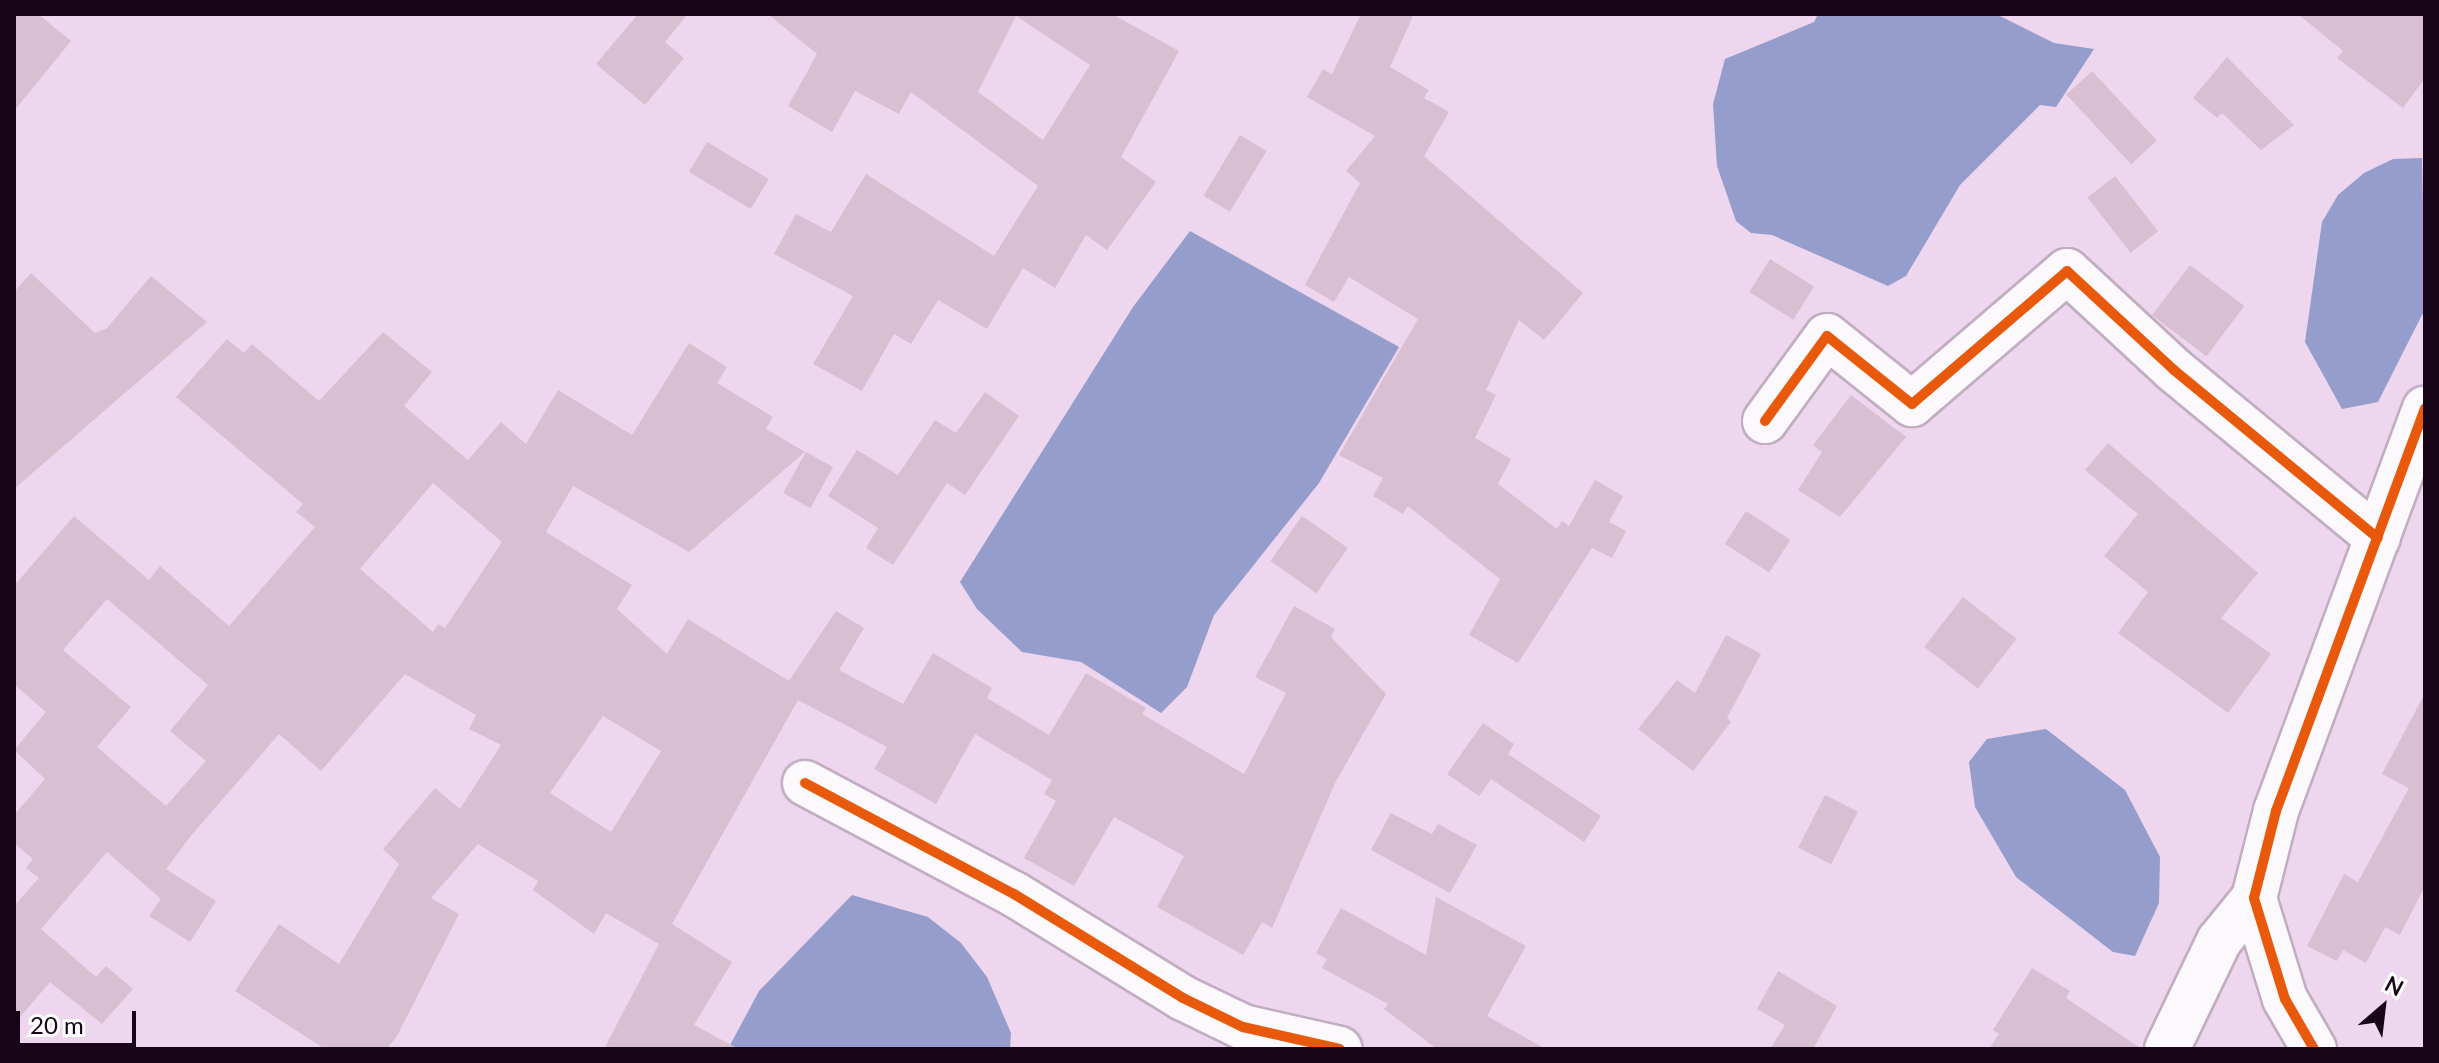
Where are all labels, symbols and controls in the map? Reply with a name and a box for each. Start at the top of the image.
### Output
north arrow [2343,967,2423,1047]
text: N [2381,969,2408,1001]
scale bar [20,995,140,1045]
text: 20 m [30,1010,84,1039]

